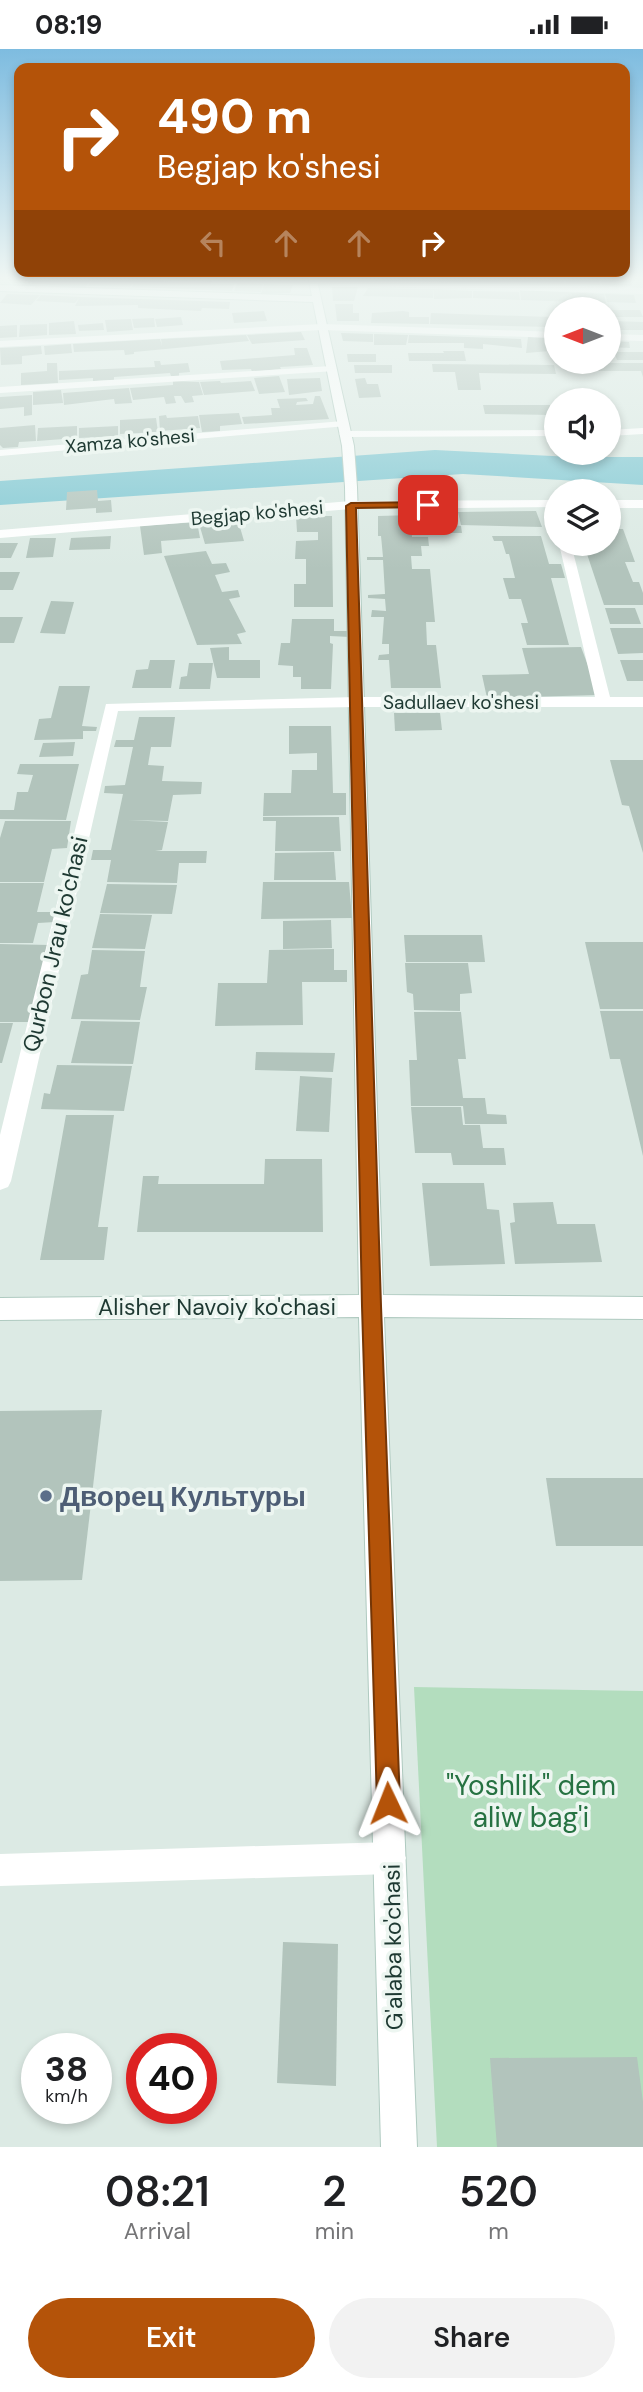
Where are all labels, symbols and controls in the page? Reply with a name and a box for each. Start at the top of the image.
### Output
text: 08:19 [35,8,102,42]
text: 490 m [157,84,312,148]
icon: right [42,91,133,182]
text: Begjap ko'shesi [157,146,381,188]
icon: left [194,224,232,262]
icon: ahead [267,224,305,262]
icon: ahead [340,224,378,262]
icon: right [413,224,451,262]
north arrow [544,297,621,375]
map controls [544,297,621,556]
button: sound [544,388,621,465]
street label: Xamza ko'shesi [64,423,196,459]
pin [398,475,458,535]
button: layers [544,479,621,556]
icon: arrive [409,486,447,524]
street label: Begjap ko'shesi [190,495,324,531]
street label: Sadullaev ko'shesi [383,690,539,715]
street label: Qurbon Jrau ko'chasi [16,833,94,1055]
street label: Alisher Navoiy ko'chasi [98,1292,336,1322]
place label: Дворец Культуры [60,1478,306,1515]
marker: Дворец Культуры [38,1488,54,1504]
position arrow [351,1766,425,1840]
park label: "Yoshlik" dem aliw bag'i [446,1767,616,1836]
street label: G'alaba ko'chasi [377,1864,409,2030]
speed limit sign: 40 [126,2033,217,2124]
text: 38 [45,2046,88,2092]
text: km/h [45,2084,88,2108]
text: 08:21 [105,2164,210,2219]
text: 2 [322,2164,346,2219]
text: 520 [459,2164,538,2219]
text: Arrival [124,2216,191,2246]
text: min [315,2216,354,2246]
text: m [488,2216,509,2246]
button: Exit [28,2298,315,2378]
button: Share [329,2298,615,2378]

